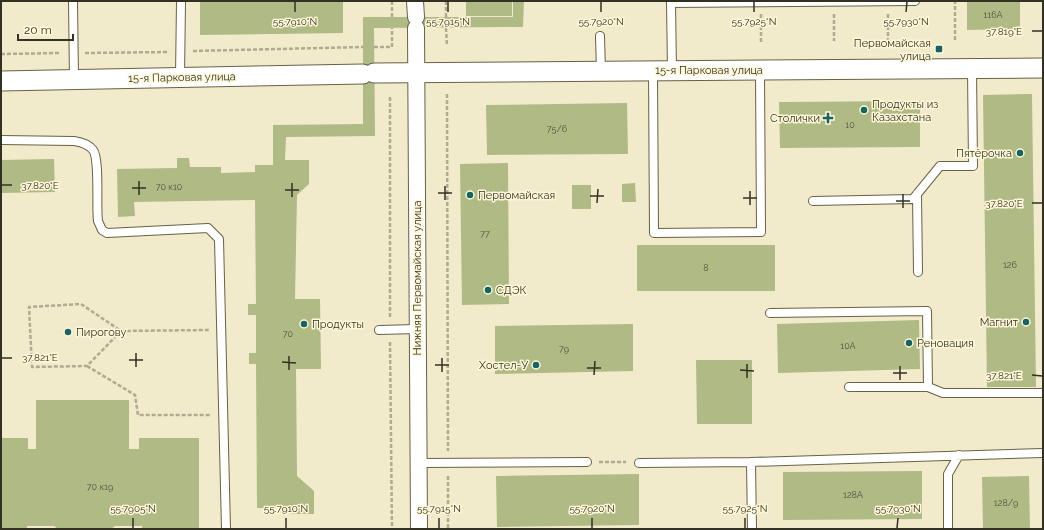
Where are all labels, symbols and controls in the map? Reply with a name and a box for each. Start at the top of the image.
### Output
house number: 116А [983,10,1003,20]
scale bar [18,16,73,42]
text: 55.7910°N [273,16,317,27]
text: 55.7915°N [426,16,470,27]
text: 55.7920°N [578,16,624,27]
text: 55.7925°N [732,16,776,27]
text: 55.7930°N [883,16,929,27]
text: 20 m [24,23,52,37]
text: 37.819°E [986,26,1022,37]
place label: Первомайская улица [854,37,931,63]
marker: Первомайская улица [934,44,944,54]
street label: 15-я Парковая улица [655,64,763,77]
street label: 15-я Парковая улица [128,70,236,85]
place label: Продукты из Казахстана [872,98,938,124]
marker: Продукты из Казахстана [859,105,869,115]
place label: Столички [770,112,820,125]
marker: Столички [823,113,833,123]
house number: 10 [845,120,855,130]
house number: 75/6 [547,124,568,134]
place label: Пятёрочка [956,147,1012,160]
marker: Пятёрочка [1015,148,1025,158]
text: 37.820°E [21,180,59,191]
house number: 70 к10 [156,182,183,192]
place label: Первомайская [478,189,555,202]
marker: Первомайская [465,190,475,200]
text: 37.820°E [985,198,1023,209]
street label: Нижняя Первомайская улица [411,201,424,355]
house number: 77 [480,229,490,239]
house number: 126 [1003,260,1018,270]
house number: 8 [703,263,709,273]
place label: СДЭК [496,284,527,297]
marker: СДЭК [483,285,493,295]
place label: Магнит [980,316,1019,329]
marker: Магнит [1021,317,1031,327]
place label: Продукты [312,318,364,331]
marker: Продукты [299,319,309,329]
place label: Пирогову [76,326,127,339]
marker: Пирогову [63,327,73,337]
house number: 70 [283,329,294,339]
place label: Реновация [917,337,974,350]
marker: Реновация [904,338,914,348]
house number: 10А [840,341,856,351]
house number: 79 [559,344,569,354]
text: 37.821°E [22,352,58,363]
place label: Хостел-У [479,359,528,372]
marker: Хостел-У [531,360,541,370]
text: 37.821°E [986,370,1022,381]
house number: 70 к19 [87,482,113,492]
house number: 128А [843,490,863,500]
house number: 128/9 [994,498,1018,508]
text: 55.7905°N [110,503,156,514]
text: 55.7910°N [264,503,308,514]
text: 55.7915°N [417,503,461,514]
text: 55.7920°N [569,503,615,514]
text: 55.7925°N [723,503,767,514]
text: 55.7930°N [875,503,921,514]

